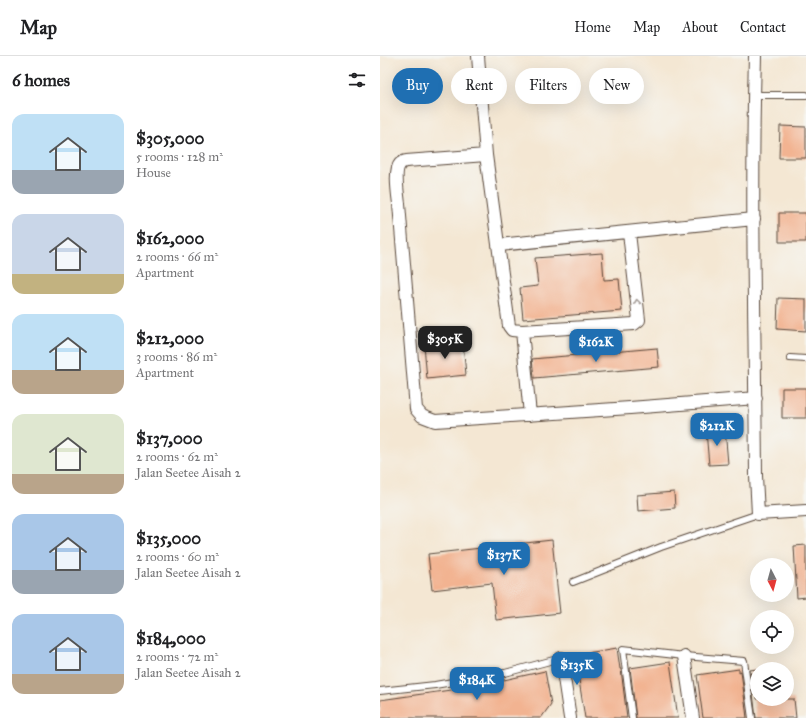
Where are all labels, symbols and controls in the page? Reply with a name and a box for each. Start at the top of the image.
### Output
text: Map [20,16,57,39]
text: Home [574,19,611,36]
text: Map [633,19,660,36]
text: About [682,19,718,36]
text: Contact [740,19,786,36]
chip: Buy [392,68,443,104]
chip: Rent [451,68,507,104]
chip: Filters [515,68,581,104]
chip: New [589,68,644,104]
icon: filters [346,69,368,91]
text: 6 homes [12,70,70,91]
text: $305,000 [136,128,204,149]
icon: home [44,130,92,178]
text: 5 rooms · 128 m² [136,149,223,165]
text: House [136,165,171,181]
text: $162,000 [136,228,204,249]
icon: home [44,230,92,278]
text: 2 rooms · 66 m² [136,249,218,265]
text: Apartment [136,265,194,281]
one-way arrow [633,299,642,305]
pin: $305K [417,326,473,360]
text: $212,000 [136,328,204,349]
pin: $162K [568,329,624,363]
icon: home [44,330,92,378]
text: $305K [427,331,463,347]
text: $162K [578,334,614,350]
text: 3 rooms · 86 m² [136,349,217,365]
text: Apartment [136,365,194,381]
pin: $212K [689,413,745,447]
text: $212K [700,418,734,434]
text: $137,000 [136,428,203,449]
icon: home [44,430,92,478]
text: 2 rooms · 62 m² [136,449,218,465]
text: Jalan Seetee Aisah 2 [136,465,241,481]
text: $135,000 [136,528,201,549]
icon: home [44,530,92,578]
pin: $137K [476,542,532,576]
text: $137K [487,547,521,563]
text: 2 rooms · 60 m² [136,549,219,565]
north arrow [750,558,794,602]
map controls [750,558,794,706]
text: Jalan Seetee Aisah 2 [136,565,241,581]
button: locate [750,610,794,654]
text: $184,000 [136,628,206,649]
icon: home [44,630,92,678]
text: 2 rooms · 72 m² [136,649,218,665]
pin: $135K [549,652,605,686]
text: $135K [560,657,594,673]
button: layers [750,662,794,706]
text: Jalan Seetee Aisah 2 [136,665,241,681]
pin: $184K [449,667,505,701]
text: $184K [459,672,495,688]

